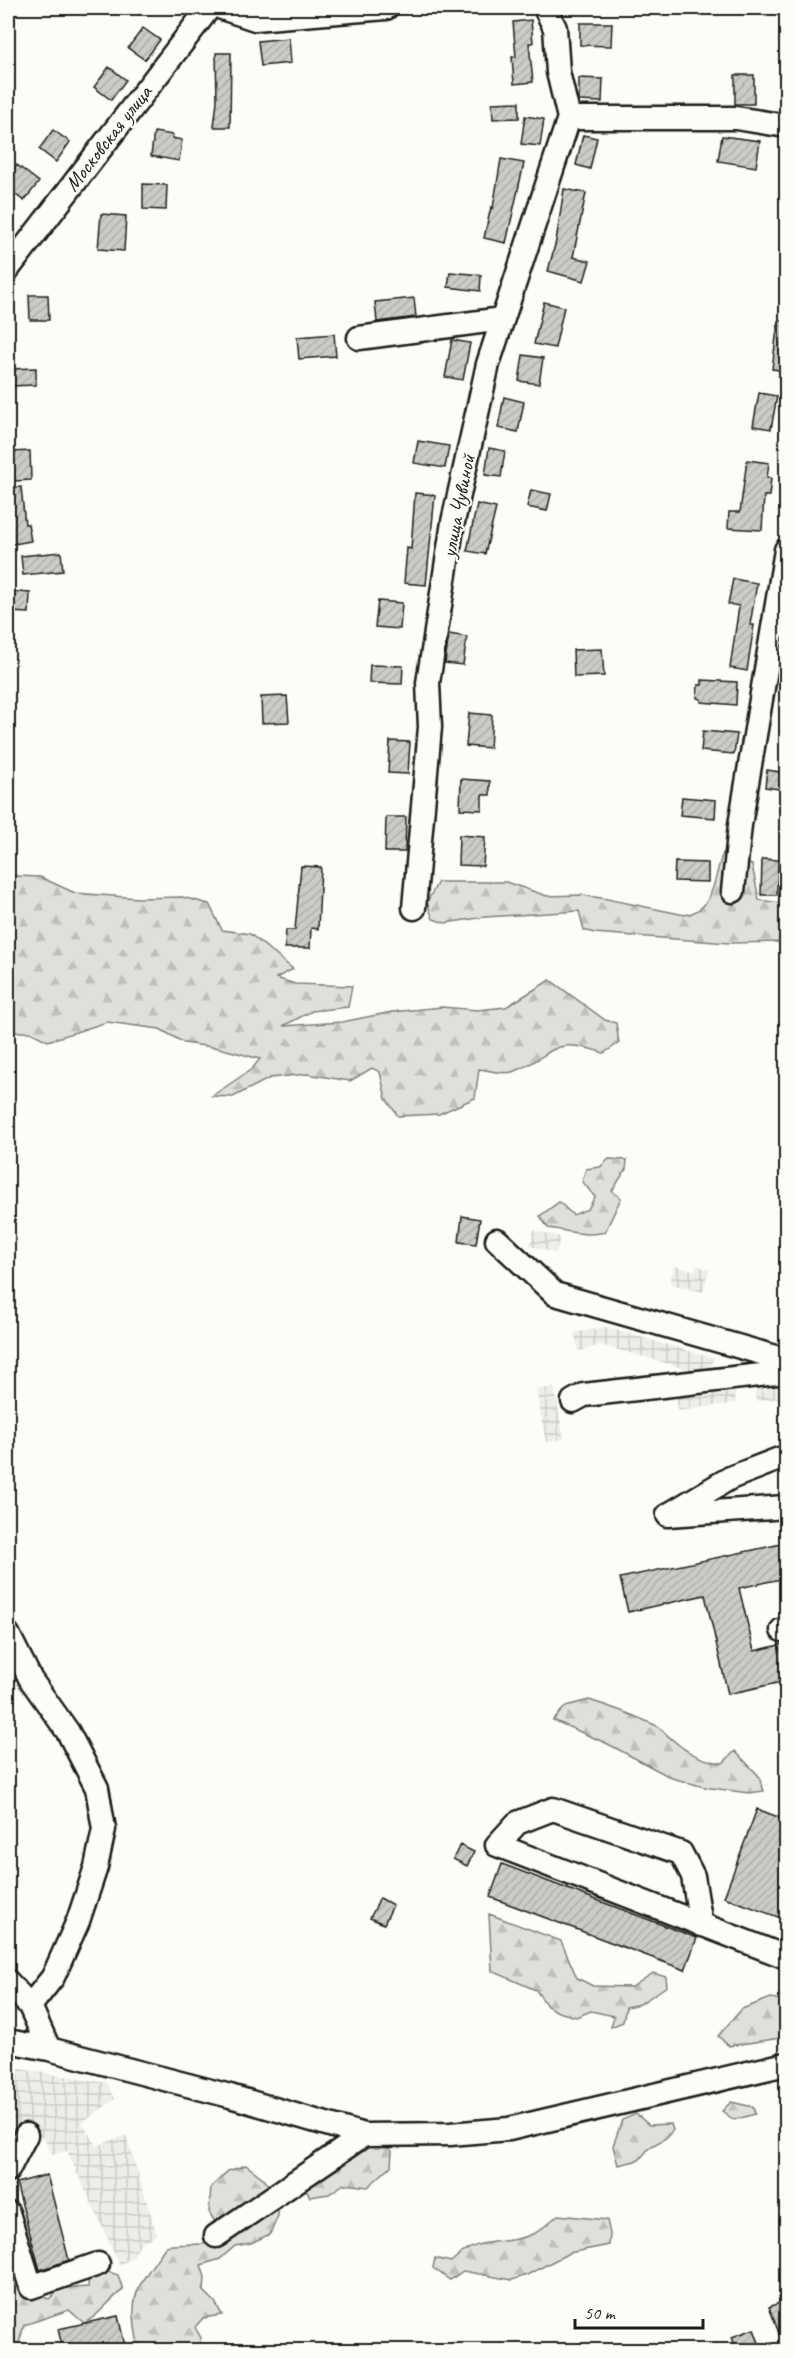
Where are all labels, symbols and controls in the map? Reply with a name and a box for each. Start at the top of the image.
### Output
street label: Московская улица [59,78,159,196]
street label: улица Чувиной [435,451,481,562]
scale bar [575,2292,702,2330]
text: 50 m [584,2302,617,2324]

